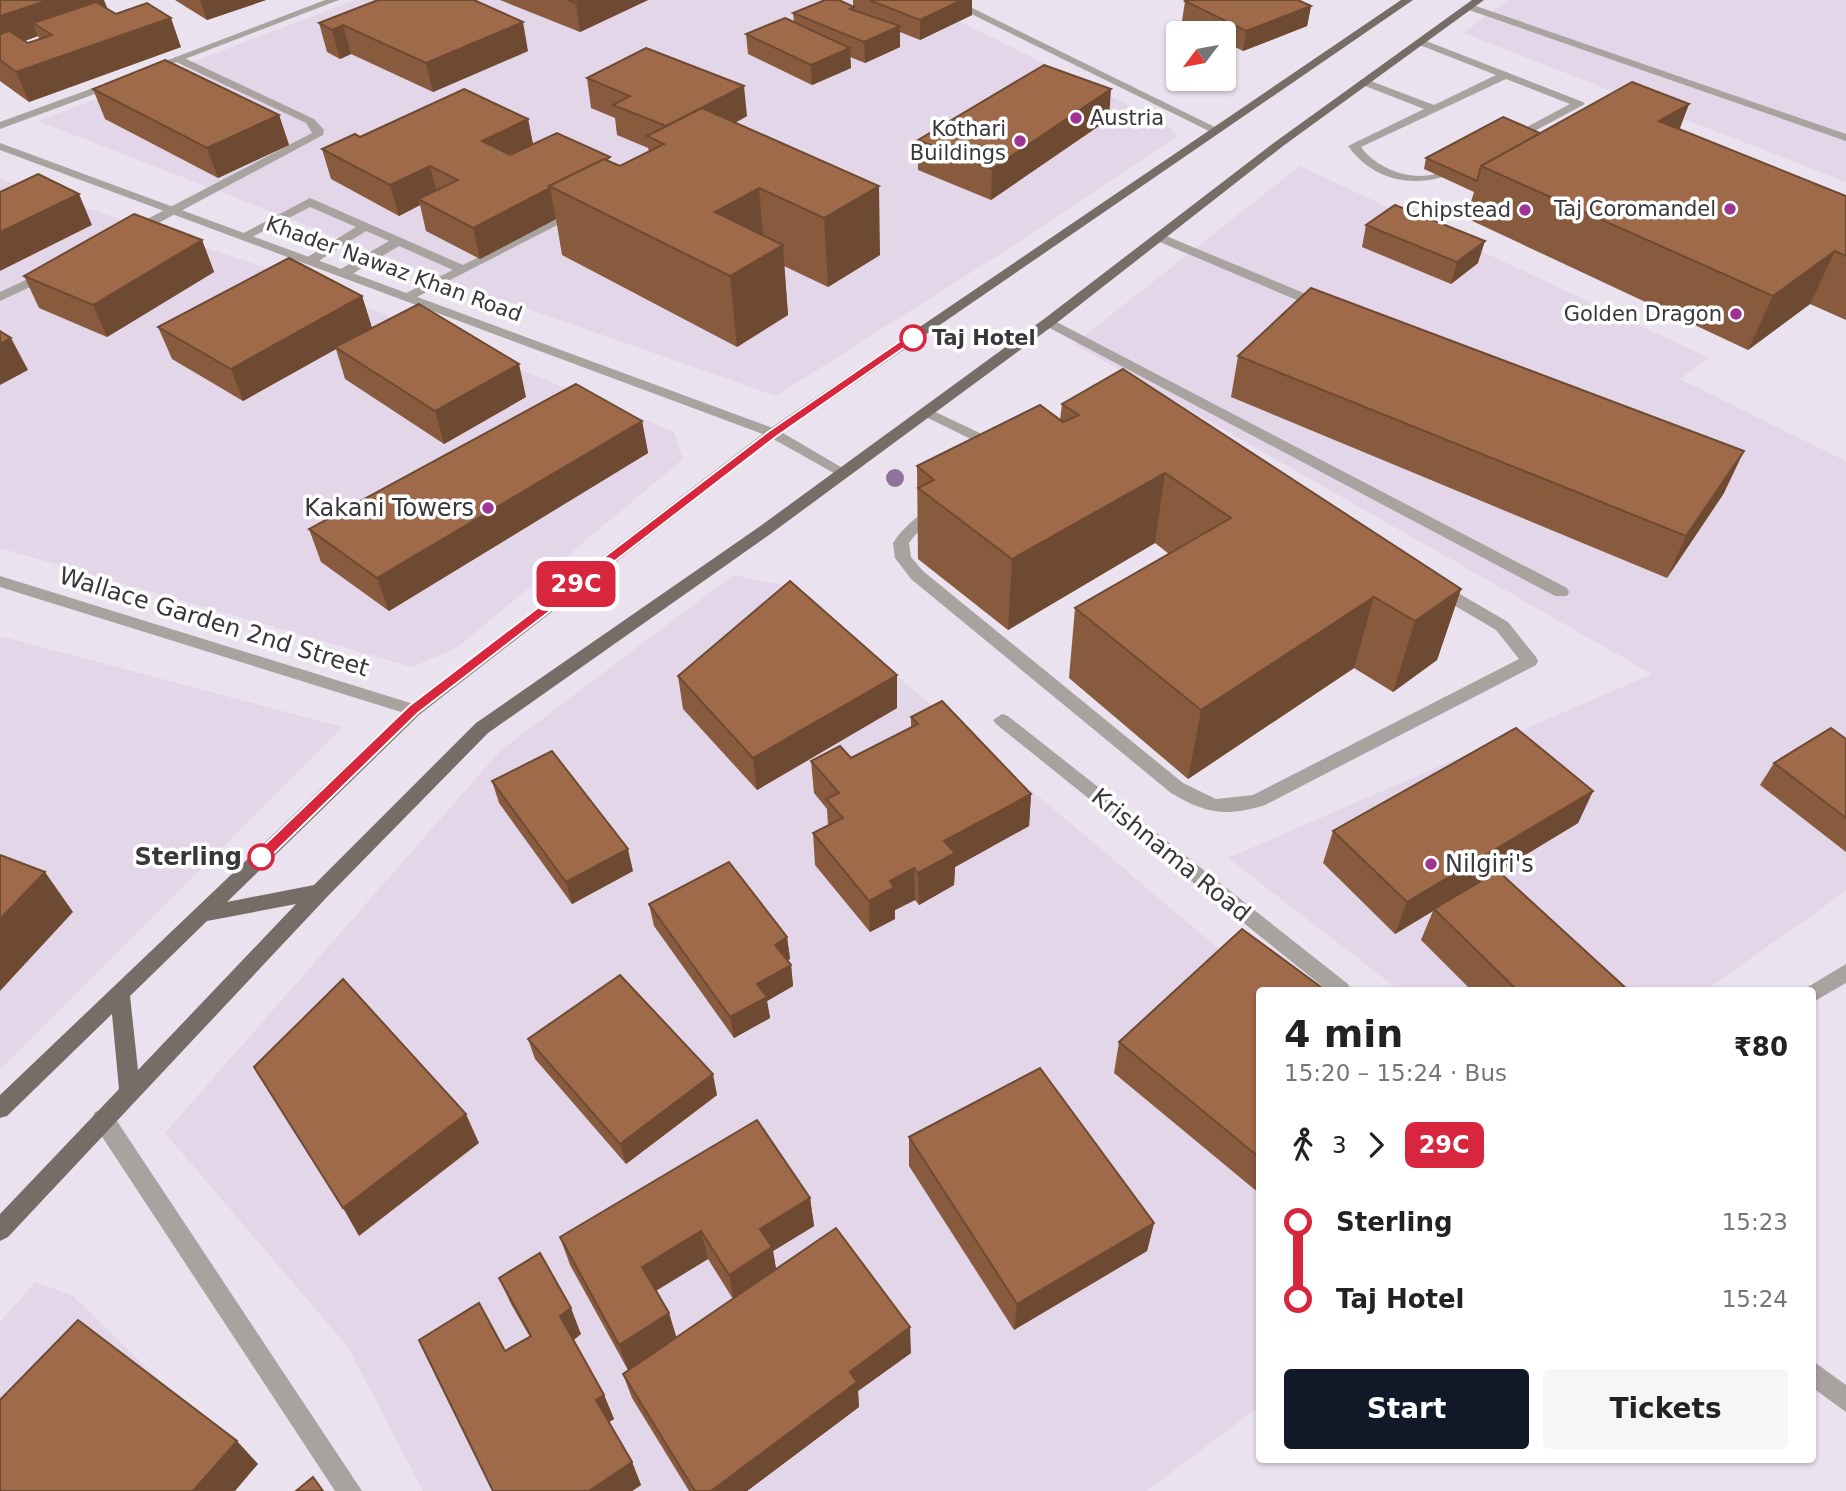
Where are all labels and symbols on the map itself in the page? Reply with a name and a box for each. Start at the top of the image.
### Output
north arrow [1166,21,1236,91]
place label: Austria [1090,106,1164,130]
marker: Austria [1068,110,1084,126]
place label: Kothari Buildings [910,117,1006,165]
marker: Kothari Buildings [1012,133,1028,149]
place label: Taj Coromandel [1553,197,1716,221]
place label: Chipstead [1406,198,1511,222]
marker: Taj Coromandel [1722,201,1738,217]
marker: Chipstead [1517,202,1533,218]
street label: Khader Nawaz Khan Road [263,211,525,327]
place label: Golden Dragon [1564,302,1722,326]
marker: Golden Dragon [1728,306,1744,322]
marker: Taj Hotel [900,325,926,351]
place label: Taj Hotel [932,326,1036,350]
place label: Kakani Towers [304,494,474,522]
marker: Kakani Towers [480,500,496,516]
street label: Wallace Garden 2nd Street [56,561,372,683]
line badge: 29C [536,561,616,607]
street label: Krishnama Road [1086,782,1256,928]
place label: Sterling [134,843,242,871]
marker: Sterling [248,844,274,870]
place label: Nilgiri's [1445,850,1534,878]
marker: Nilgiri's [1423,856,1439,872]

